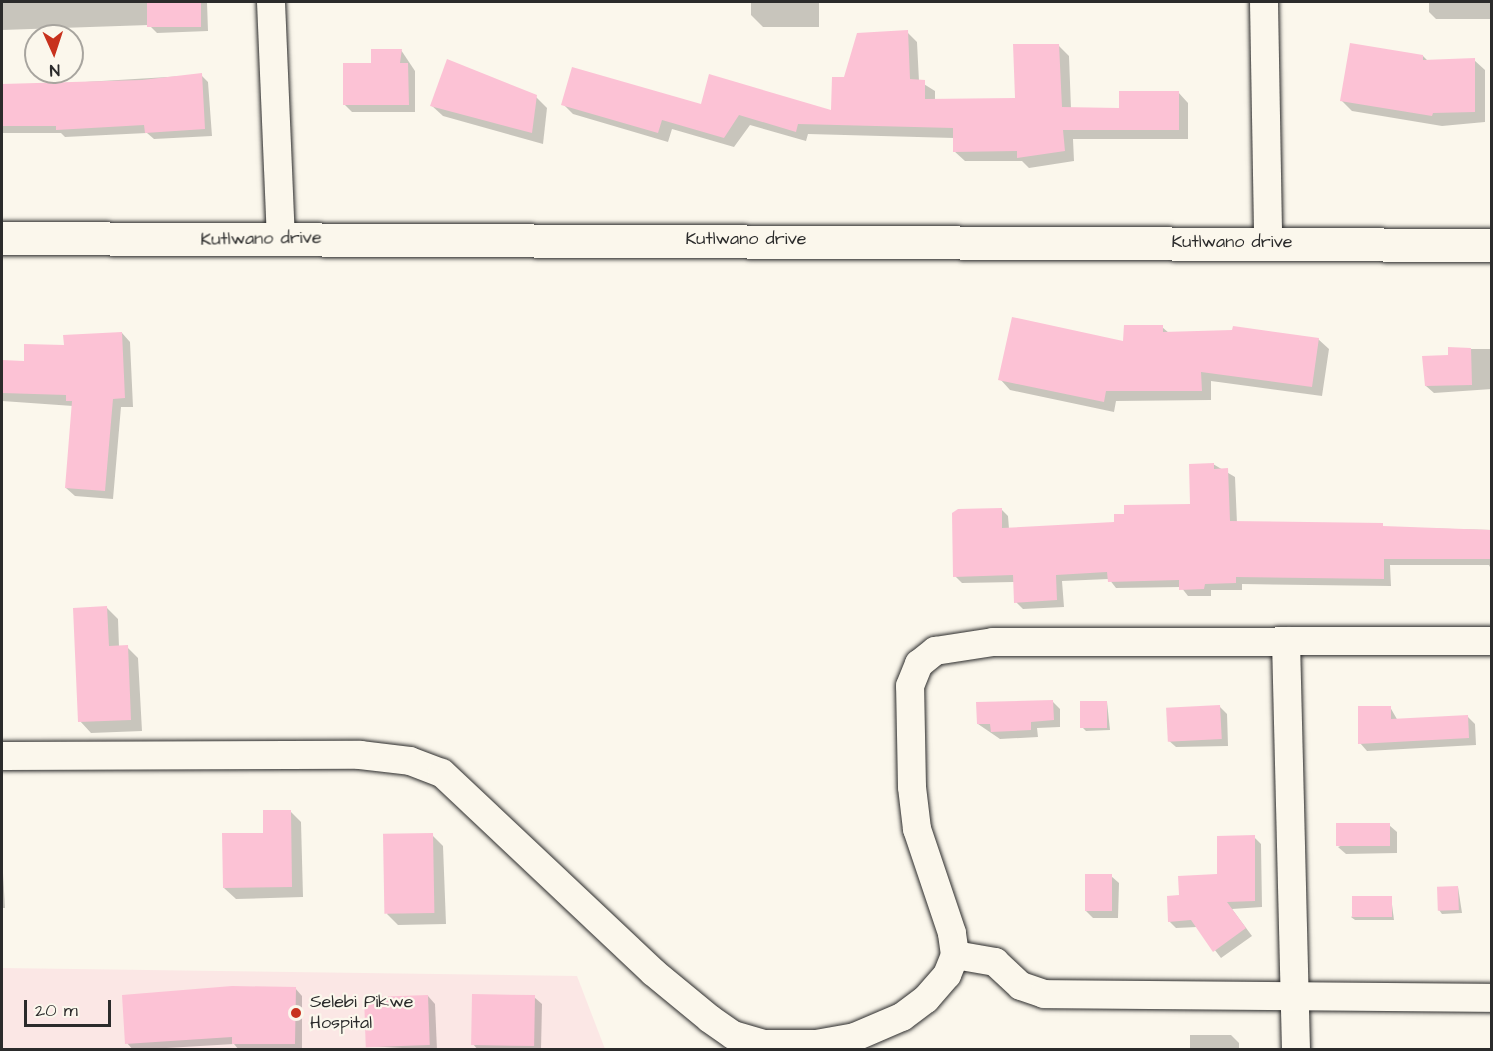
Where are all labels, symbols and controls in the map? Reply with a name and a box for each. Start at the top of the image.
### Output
north arrow [24,24,84,84]
text: N [49,59,60,81]
street label: Kutlwano drive [200,227,322,251]
street label: Kutlwano drive [685,228,807,250]
street label: Kutlwano drive [1171,231,1293,253]
scale bar [27,988,114,1026]
place label: Selebi Pikwe Hospital [310,992,413,1034]
text: 20 m [35,998,78,1023]
marker: Selebi Pikwe Hospital [287,1004,305,1022]

